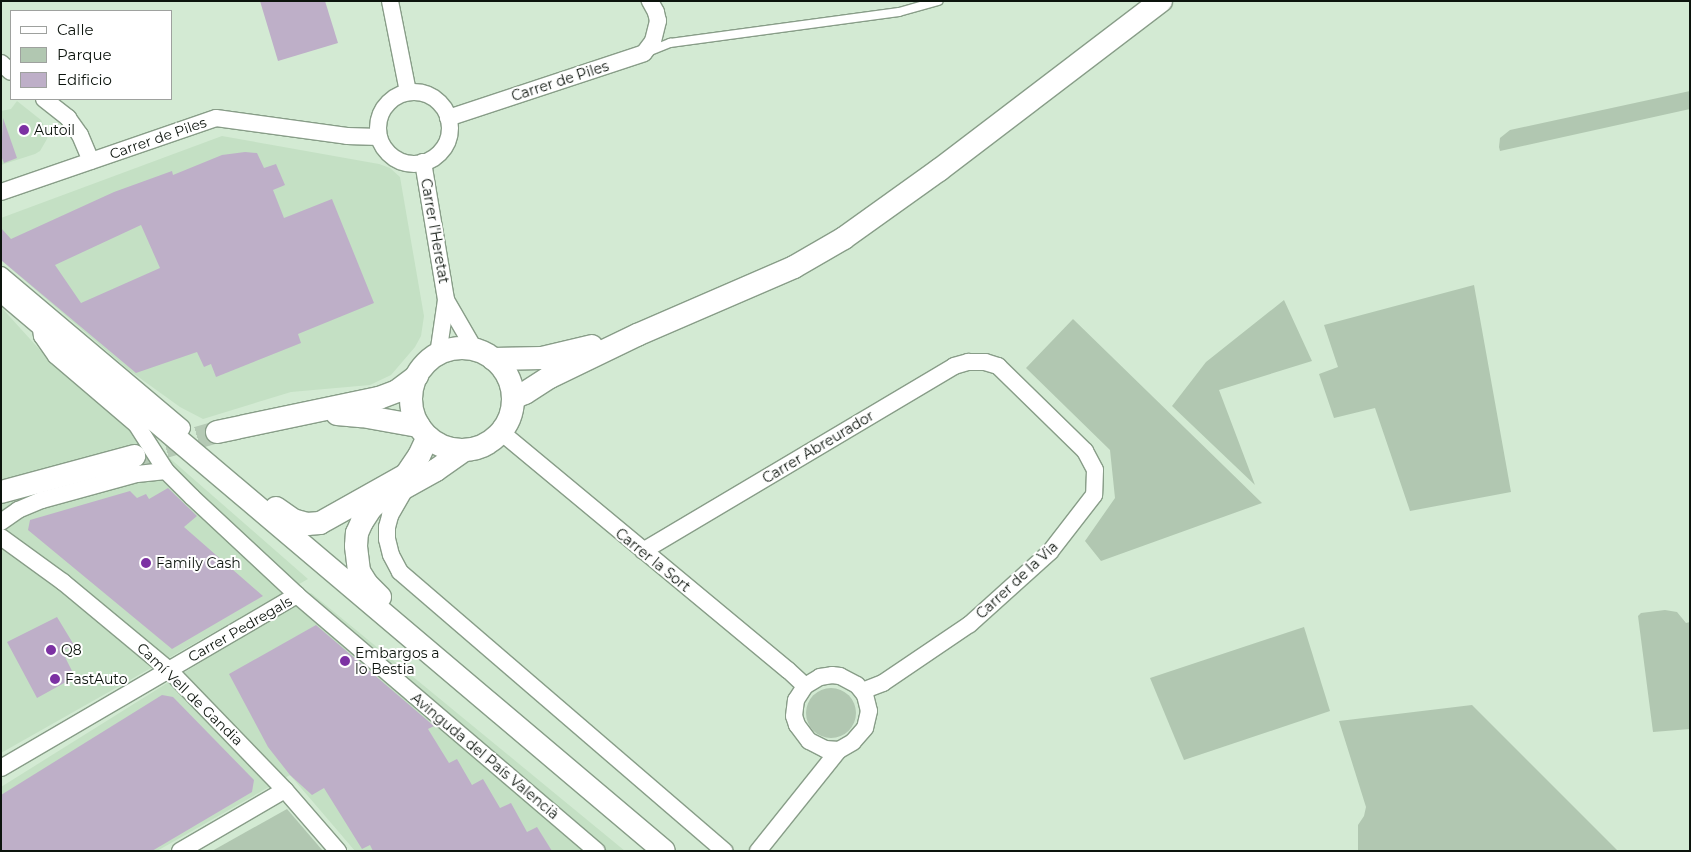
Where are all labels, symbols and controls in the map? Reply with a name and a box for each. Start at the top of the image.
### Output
legend [10,10,172,100]
text: Calle [57,20,94,39]
text: Parque [57,45,112,64]
street label: Carrer de Piles [509,57,611,105]
text: Edificio [57,70,112,89]
street label: Carrer de Piles [107,114,209,162]
place label: Autoil [34,122,75,138]
marker: Autoil [18,124,30,136]
street label: Carrer l'Heretat [417,177,453,285]
street label: Carrer Abreurador [759,407,877,487]
street label: Carrer la Sort [612,525,694,595]
street label: Carrer de la Via [973,538,1061,622]
place label: Family Cash [156,555,241,571]
marker: Family Cash [140,557,152,569]
street label: Carrer Pedregals [185,592,295,666]
street label: Camí Vell de Gandia [134,639,246,749]
place label: Q8 [61,642,82,658]
marker: Q8 [45,644,57,656]
place label: Embargos a lo Bestia [355,645,439,678]
marker: Embargos a lo Bestia [339,655,351,667]
place label: FastAuto [65,671,128,687]
marker: FastAuto [49,673,61,685]
street label: Avinguda del País Valencià [408,689,562,823]

